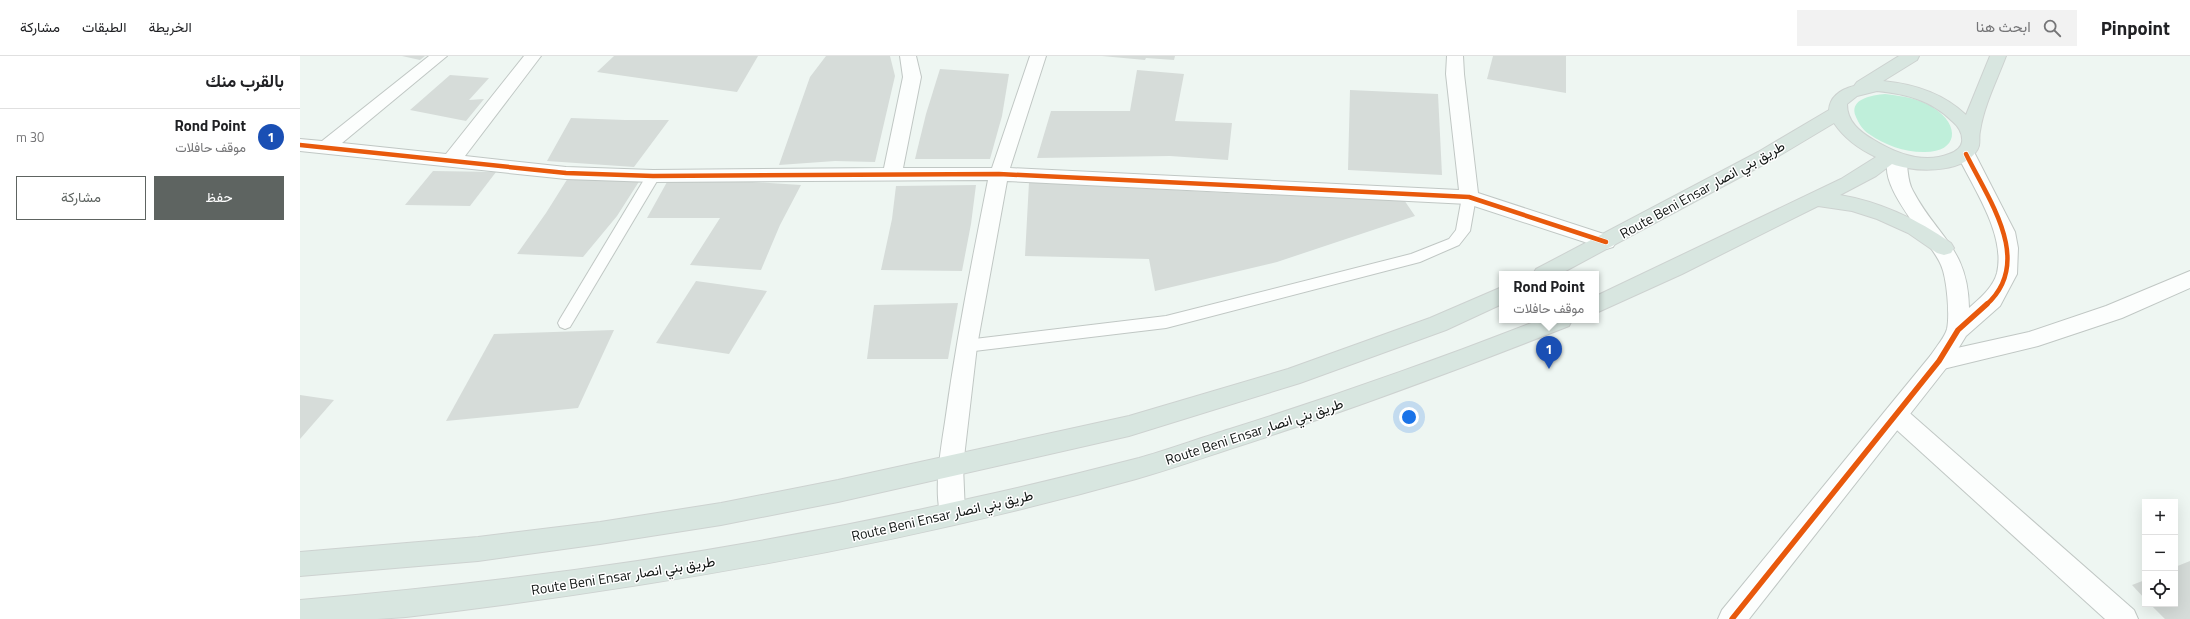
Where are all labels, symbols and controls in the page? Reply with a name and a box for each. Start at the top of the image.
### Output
search box [1797,10,2077,46]
text: Pinpoint [2101,13,2170,42]
text: ابحث هنا [1976,15,2031,38]
text: مشاركة [20,16,60,37]
text: الطبقات [82,16,126,37]
text: الخريطة [148,16,192,37]
icon: search [2041,17,2063,39]
text: بالقرب منك [206,68,284,94]
text: Rond Point [175,114,246,137]
text: 30 m [16,127,44,147]
text: 1 [267,127,275,147]
street label: Route Beni Ensar طريق بني انصار [1616,135,1789,245]
text: موقف حافلات [175,137,246,157]
button: مشاركة [16,176,146,220]
button: حفظ [154,176,284,220]
popup [1499,271,1599,323]
text: Rond Point [1513,275,1585,298]
text: موقف حافلات [1513,298,1584,318]
pin: 1 [1536,336,1562,369]
street label: Route Beni Ensar طريق بني انصار [1162,392,1346,472]
your location [1399,407,1419,427]
street label: Route Beni Ensar طريق بني انصار [849,484,1035,548]
map controls [2142,499,2178,607]
button: + [2142,499,2178,535]
button: − [2142,535,2178,571]
street label: Route Beni Ensar طريق بني انصار [530,550,717,602]
button: locate [2142,571,2178,607]

